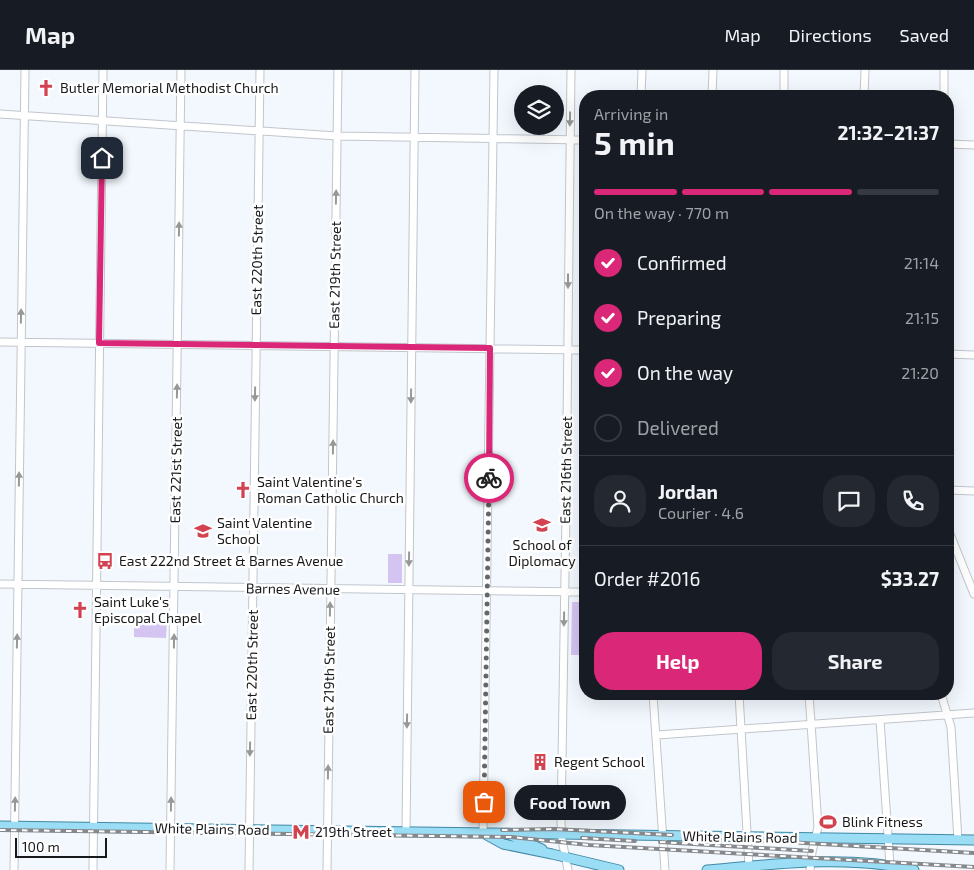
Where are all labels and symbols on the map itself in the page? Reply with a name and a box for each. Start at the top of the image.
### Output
church icon: Butler Memorial Methodist Church [36,78,56,98]
place label: Butler Memorial Methodist Church [60,79,279,96]
one-way arrow [566,111,574,127]
pin [81,137,123,179]
one-way arrow [332,188,340,204]
street label: East 220th Street [247,204,266,316]
one-way arrow [175,221,183,237]
street label: East 219th Street [325,221,344,329]
one-way arrow [564,273,572,289]
one-way arrow [17,308,25,324]
one-way arrow [173,383,181,399]
one-way arrow [251,386,259,402]
one-way arrow [407,388,415,404]
street label: East 221st Street [166,416,185,524]
street label: East 216th Street [556,416,575,524]
one-way arrow [329,438,337,454]
courier [464,453,514,503]
one-way arrow [15,471,23,487]
place label: Saint Valentine's Roman Catholic Church [257,473,404,506]
church icon: Saint Valentine's Roman Catholic Church [233,480,253,500]
place label: Saint Valentine School [217,514,312,547]
school or university icon: School of Diplomacy [532,515,552,535]
school or university icon: Saint Valentine School [193,521,213,541]
place label: School of Diplomacy [508,536,576,569]
bus stop icon: East 222nd Street & Barnes Avenue [95,551,115,571]
one-way arrow [405,551,413,567]
place label: East 222nd Street & Barnes Avenue [119,552,343,569]
street label: Barnes Avenue [246,579,340,598]
place label: Saint Luke's Episcopal Chapel [94,593,202,626]
church icon: Saint Luke's Episcopal Chapel [70,600,90,620]
one-way arrow [327,601,335,617]
street label: East 220th Street [242,609,261,721]
one-way arrow [559,611,567,627]
street label: East 219th Street [319,626,338,734]
one-way arrow [13,633,21,649]
one-way arrow [170,633,178,649]
one-way arrow [403,713,411,729]
one-way arrow [246,741,254,757]
building icon: Regent School [530,752,550,772]
place label: Regent School [554,753,646,770]
one-way arrow [324,763,332,779]
pin [463,781,505,823]
callout: Food Town [514,784,626,820]
one-way arrow [11,796,19,812]
one-way arrow [167,796,175,812]
sports icon: Blink Fitness [818,812,838,832]
place label: Blink Fitness [842,813,923,830]
street label: White Plains Road [154,819,270,838]
metro station icon: 219th Street [291,822,311,842]
place label: 219th Street [315,823,392,840]
street label: White Plains Road [682,827,798,846]
scale bar [15,835,108,858]

